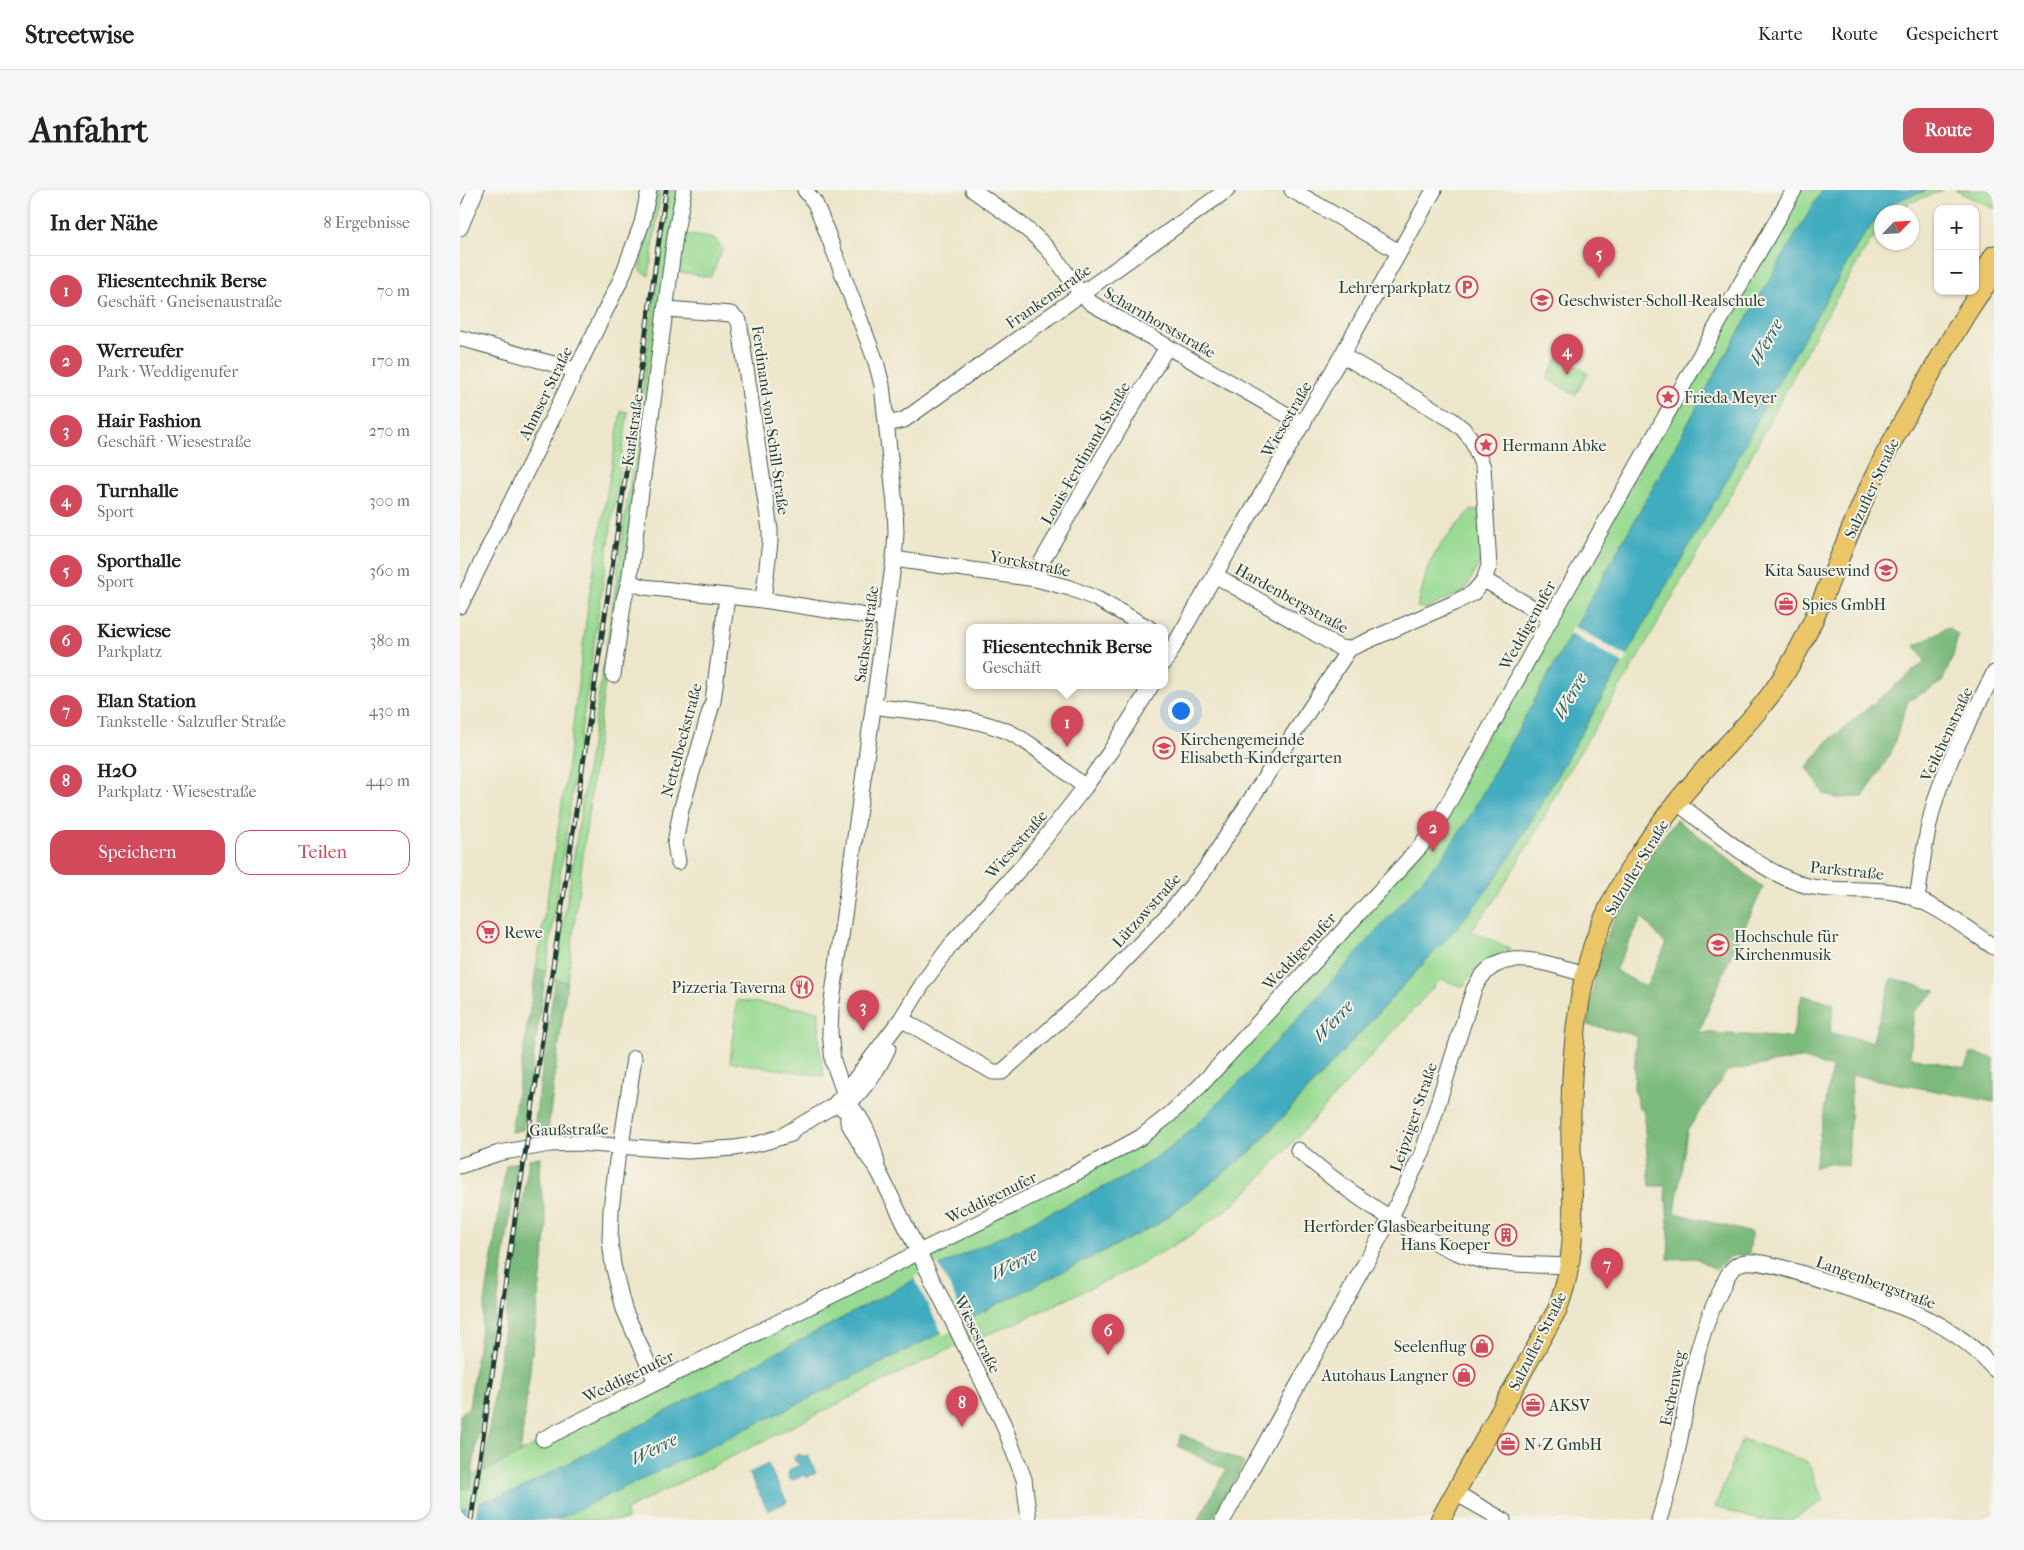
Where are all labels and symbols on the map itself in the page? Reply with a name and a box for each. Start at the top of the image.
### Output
north arrow [1874,205,1919,250]
pin: 5 [1583,237,1615,278]
street label: Frankenstraße [1002,260,1095,333]
parking icon: Lehrerparkplatz [1455,275,1479,299]
place label: Lehrerparkplatz [1338,278,1451,297]
street label: Scharnhorststraße [1101,283,1219,362]
school or university icon: Geschwister-Scholl-Realschule [1530,288,1554,312]
place label: Geschwister-Scholl-Realschule [1558,291,1765,310]
water label: Werre [1745,315,1788,369]
street label: Ferdinand-von-Schill-Straße [748,324,793,516]
pin: 4 [1551,334,1583,375]
street label: Ahmser Straße [514,343,576,444]
street label: Louis-Ferdinand-Straße [1037,378,1134,528]
street label: Wiesestraße [1257,378,1316,461]
place icon: Frieda Meyer [1656,385,1680,409]
place label: Frieda Meyer [1684,388,1777,407]
street label: Karlstraße [618,393,647,467]
place icon: Hermann Abke [1474,433,1498,457]
street label: Salzufler Straße [1840,435,1903,541]
place label: Hermann Abke [1502,436,1607,455]
street label: Yorckstraße [987,546,1072,581]
school or university icon: Kita Sausewind [1874,558,1898,582]
street label: Hardenbergstraße [1232,559,1352,637]
place label: Kita Sausewind [1764,561,1870,580]
street label: Weddigenufer [1495,577,1560,674]
street label: Sachsenstraße [850,585,883,684]
office icon: Spies GmbH [1774,592,1798,616]
place label: Spies GmbH [1802,595,1886,614]
water label: Werre [1549,669,1592,723]
street label: Nettelbeckstraße [657,681,706,799]
street label: Veilchenstraße [1916,684,1977,785]
your location [1168,698,1194,724]
pin: 1 [1051,706,1083,747]
place label: Kirchengemeinde Elisabeth-Kindergarten [1180,730,1343,767]
school or university icon: Kirchengemeinde Elisabeth-Kindergarten [1152,736,1176,760]
street label: Wiesestraße [981,806,1051,883]
pin: 2 [1417,811,1449,852]
street label: Salzufler Straße [1600,816,1673,919]
street label: Parkstraße [1809,857,1885,884]
street label: Lützowstraße [1108,869,1185,951]
street label: Weddigenufer [1258,909,1340,995]
supermarket icon: Rewe [476,920,500,944]
place label: Rewe [504,923,543,942]
place label: Hochschule für Kirchenmusik [1734,927,1838,964]
school or university icon: Hochschule für Kirchenmusik [1706,933,1730,957]
restaurant icon: Pizzeria Taverna [790,975,814,999]
place label: Pizzeria Taverna [672,978,787,997]
pin: 3 [847,990,879,1031]
water label: Werre [1309,996,1358,1046]
street label: Leipziger Straße [1386,1060,1441,1174]
street label: Gaußstraße [529,1119,609,1140]
street label: Weddigenufer [942,1167,1040,1228]
place label: Herforder Glasbearbeitung Hans Koeper [1303,1217,1490,1254]
building icon: Herforder Glasbearbeitung Hans Koeper [1494,1223,1518,1247]
water label: Werre [988,1244,1042,1285]
pin: 7 [1591,1248,1623,1289]
street label: Langenbergstraße [1813,1252,1938,1313]
street label: Salzufler Straße [1504,1289,1571,1394]
street label: Wiesestraße [950,1291,1005,1376]
pin: 6 [1092,1314,1124,1355]
shop icon: Seelenflug [1470,1334,1494,1358]
place label: Seelenflug [1394,1337,1466,1356]
street label: Weddigenufer [579,1346,677,1407]
street label: Eschenweg [1656,1348,1689,1427]
shop icon: Autohaus Langner [1452,1363,1476,1387]
place label: Autohaus Langner [1320,1366,1448,1385]
pin: 8 [946,1386,978,1427]
office icon: AKSV [1521,1393,1545,1417]
place label: AKSV [1548,1396,1590,1415]
water label: Werre [628,1429,682,1470]
office icon: N+Z GmbH [1496,1432,1520,1456]
place label: N+Z GmbH [1524,1435,1603,1454]

